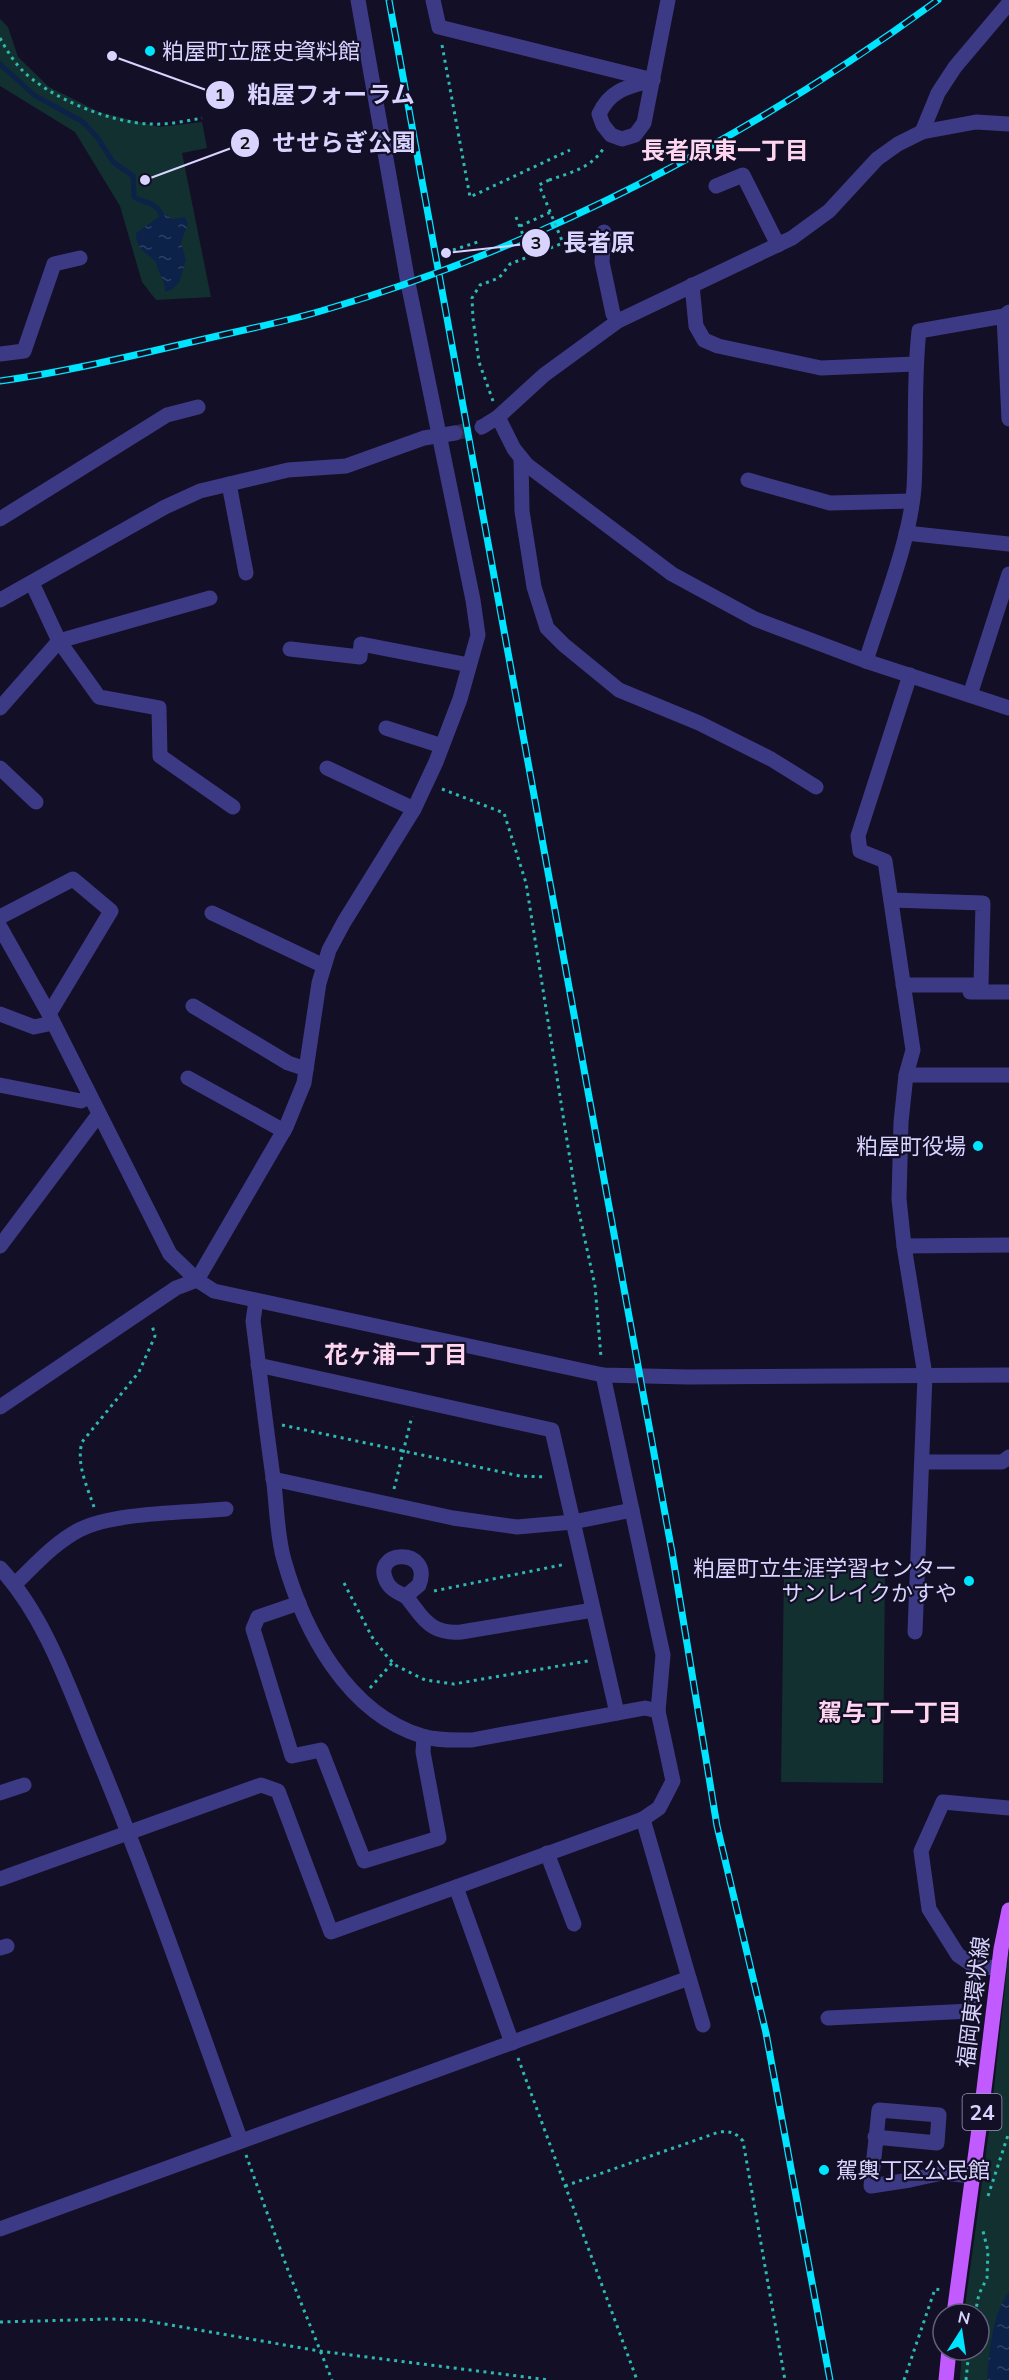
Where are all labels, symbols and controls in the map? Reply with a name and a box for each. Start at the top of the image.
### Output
place label: 粕屋町立歴史資料館 [162,37,360,65]
marker: 粕屋町立歴史資料館 [143,44,157,58]
callout: 粕屋フォーラム [205,74,427,116]
text: 粕屋フォーラム [247,79,415,109]
text: 1 [215,83,225,106]
callout: せせらぎ公園 [230,122,428,164]
text: せせらぎ公園 [272,127,416,157]
text: 2 [240,131,250,154]
district label: 長者原東一丁目 [641,135,809,165]
callout: 長者原 [521,222,647,264]
text: 長者原 [563,227,635,257]
text: 3 [531,231,541,254]
place label: 粕屋町役場 [856,1132,966,1160]
marker: 粕屋町役場 [971,1139,985,1153]
district label: 花ヶ浦一丁目 [324,1339,468,1369]
place label: 粕屋町立生涯学習センター サンレイクかすや [693,1554,957,1607]
marker: 粕屋町立生涯学習センター サンレイクかすや [962,1574,976,1588]
district label: 駕与丁一丁目 [818,1697,962,1727]
street label: 福岡東環状線 [951,1935,995,2069]
road number: 24 [962,2094,1002,2130]
place label: 駕輿丁区公民館 [836,2156,990,2184]
marker: 駕輿丁区公民館 [817,2163,831,2177]
north arrow [931,2302,991,2362]
text: N [956,2306,972,2328]

